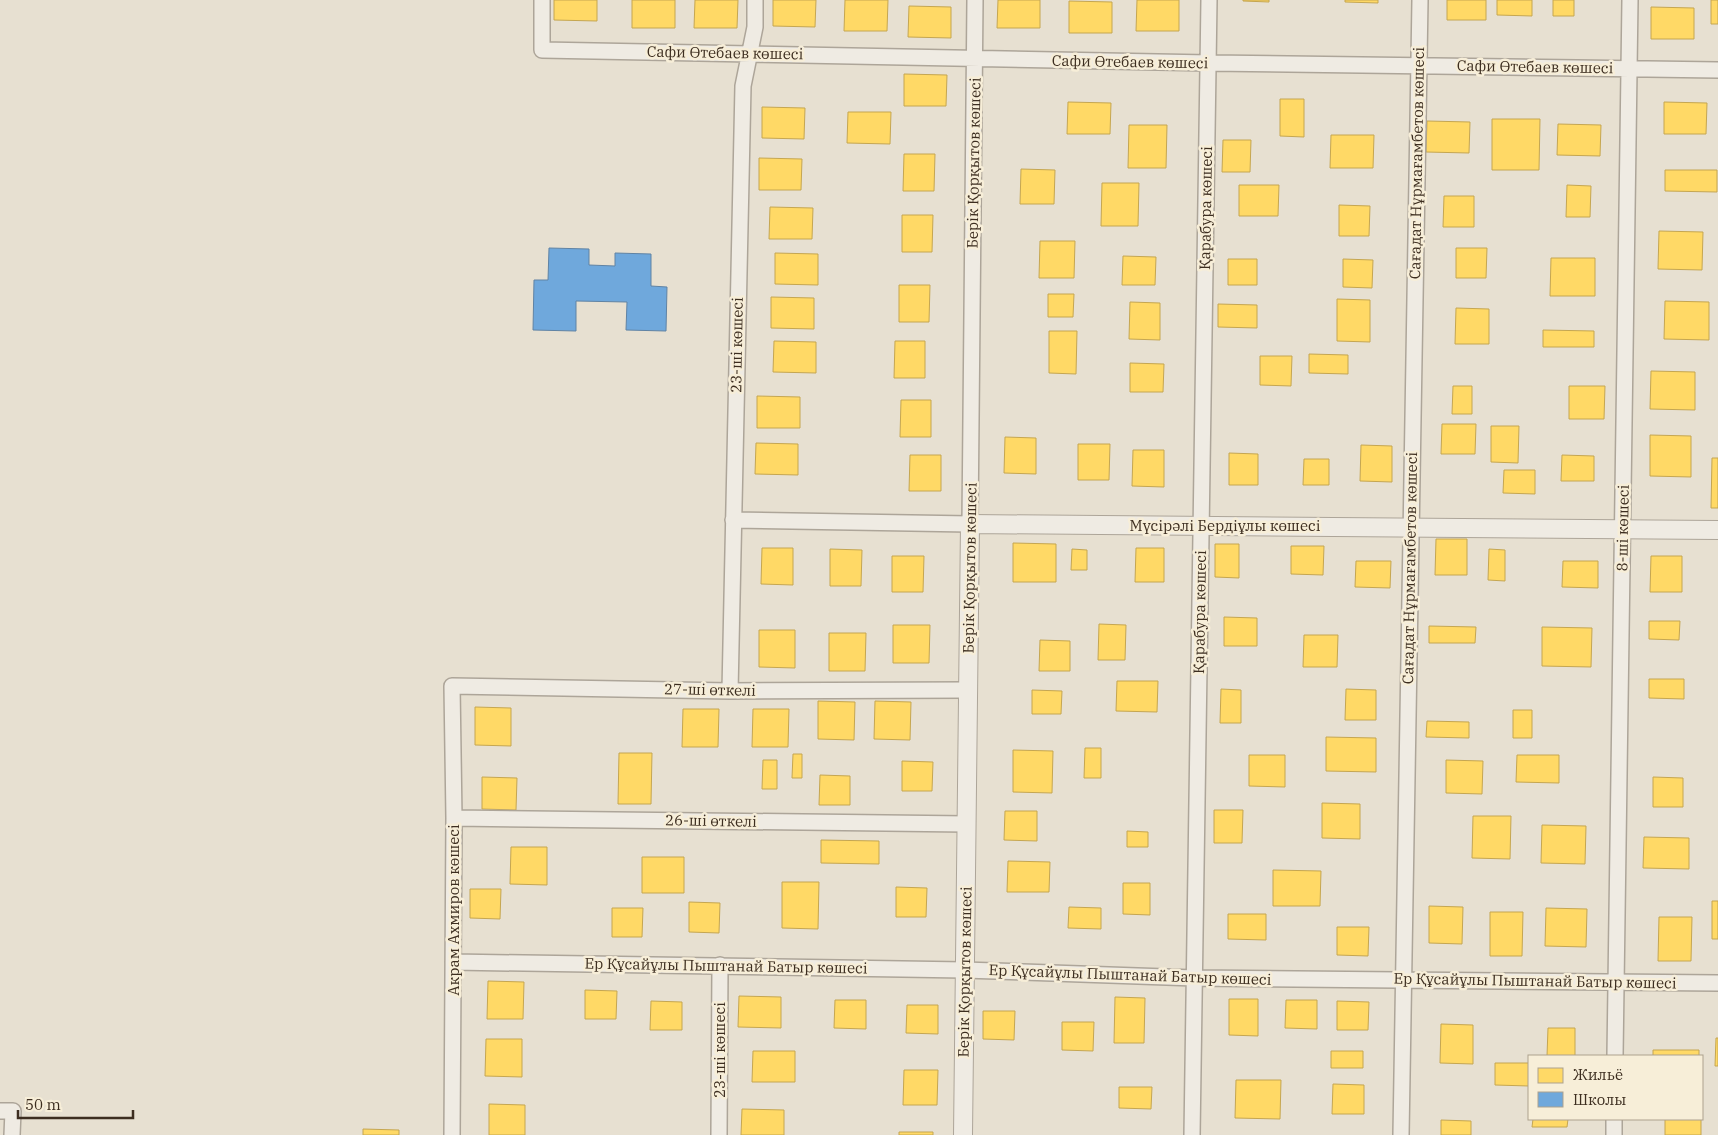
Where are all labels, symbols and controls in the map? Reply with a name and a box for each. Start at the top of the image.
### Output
street label: Сафи Өтебаев көшесі [647,42,804,63]
street label: Сағадат Нұрмағамбетов көшесі [1405,46,1428,279]
street label: Сафи Өтебаев көшесі [1052,51,1209,72]
street label: Сафи Өтебаев көшесі [1457,56,1614,77]
street label: Берік Қорқытов көшесі [963,77,984,249]
street label: Қарабура көшесі [1195,146,1216,270]
street label: 23-шi көшесi [726,297,747,393]
street label: Сағадат Нұрмағамбетов көшесі [1398,451,1421,684]
street label: Берік Қорқытов көшесі [959,482,980,654]
street label: 8-шi көшесi [1612,484,1633,572]
street label: Мүсірәлі Бердіұлы көшесі [1130,516,1321,535]
street label: Қарабура көшесі [1189,550,1210,674]
street label: 27-ші өткелі [664,679,756,700]
street label: 26-ші өткелі [665,810,757,831]
street label: Акрам Ахмиров көшесі [444,824,463,996]
street label: Берік Қорқытов көшесі [954,886,975,1058]
street label: Ер Құсайұлы Пыштанай Батыр көшесі [584,954,868,977]
street label: Ер Құсайұлы Пыштанай Батыр көшесі [988,960,1272,989]
street label: Ер Құсайұлы Пыштанай Батыр көшесі [1393,969,1677,992]
street label: 23-шi көшесi [710,1002,729,1098]
legend [1528,1055,1703,1120]
text: Жильё [1573,1065,1623,1084]
scale bar [18,1088,132,1120]
text: Школы [1573,1090,1626,1109]
text: 50 m [25,1095,61,1114]

